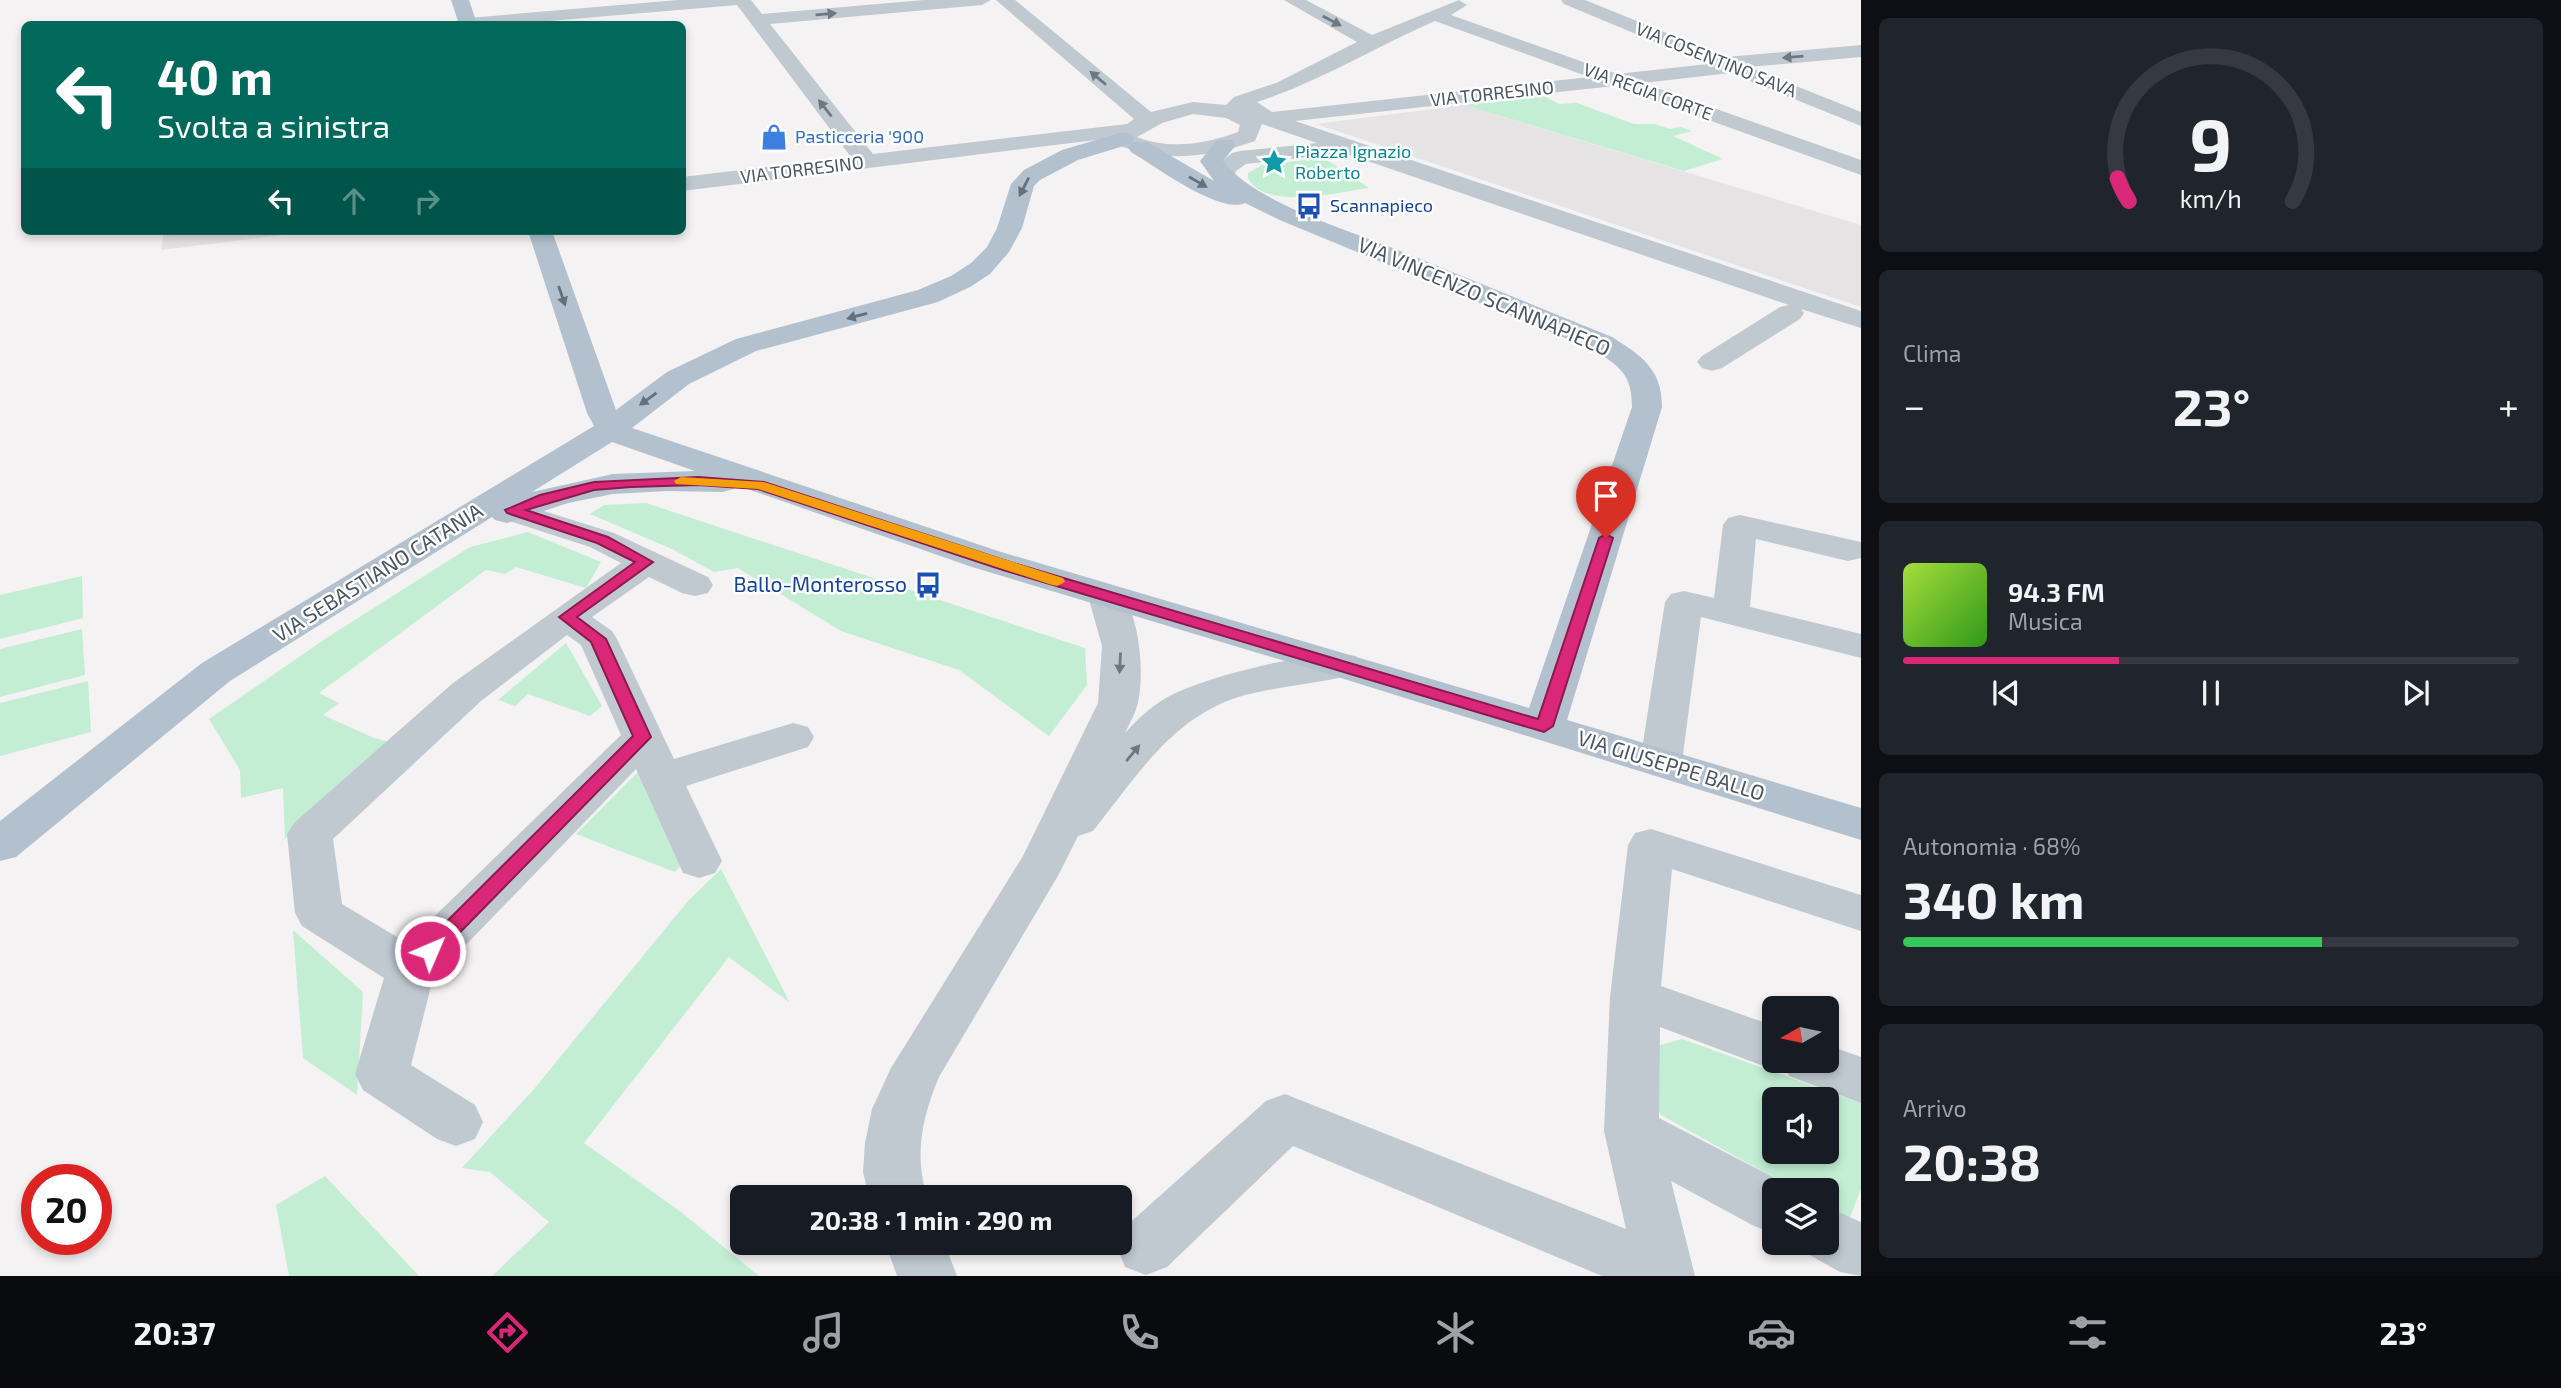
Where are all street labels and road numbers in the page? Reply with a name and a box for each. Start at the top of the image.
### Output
street label: VIA COSENTINO SAVA [1633,17,1801,102]
street label: VIA REGIA CORTE [1581,57,1716,125]
street label: VIA TORRESINO [1429,76,1555,110]
street label: VIA TORRESINO [739,151,865,187]
street label: VIA VINCENZO SCANNAPIECO [1355,231,1615,360]
street label: VIA SEBASTIANO CATANIA [268,497,487,647]
street label: VIA GIUSEPPE BALLO [1575,724,1768,805]

